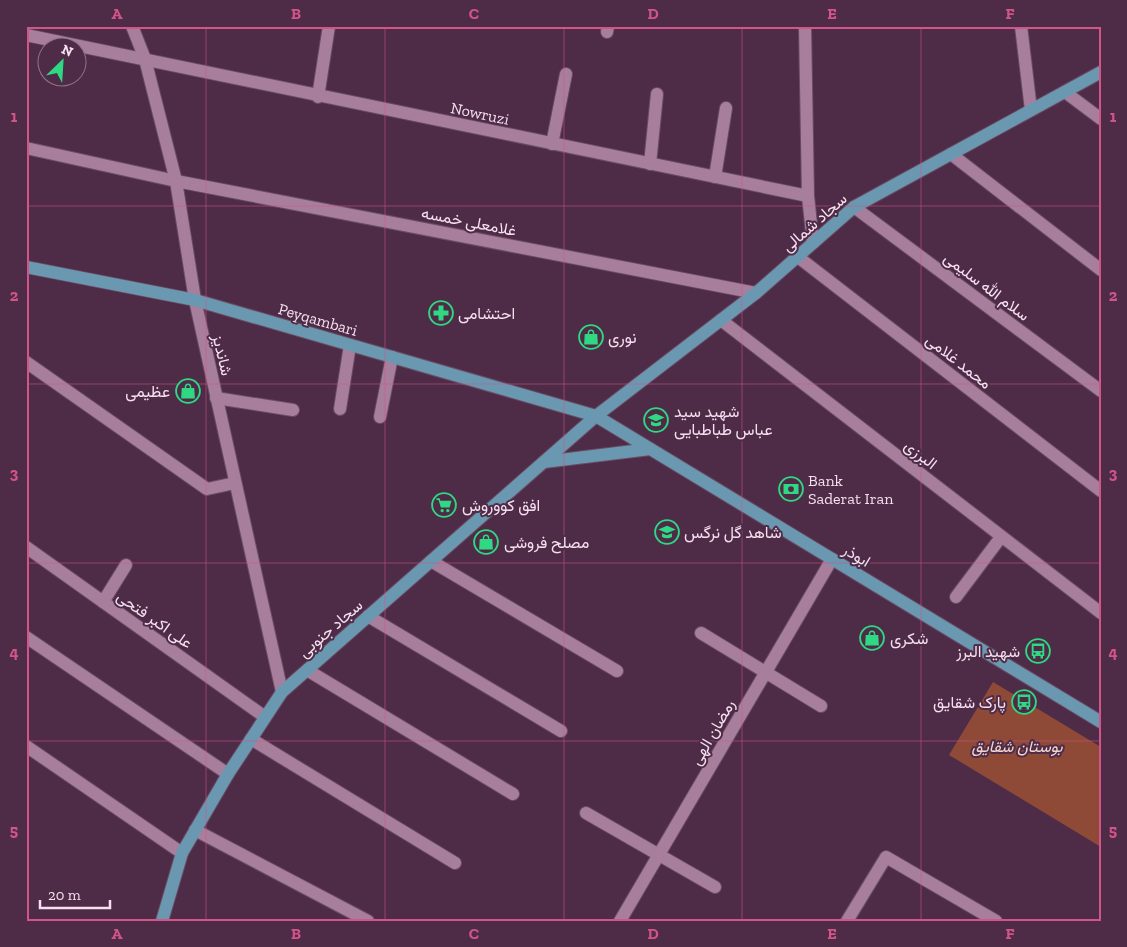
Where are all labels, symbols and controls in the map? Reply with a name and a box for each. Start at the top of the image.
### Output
text: A [112,4,123,23]
text: B [291,4,301,23]
text: C [469,4,479,23]
text: D [647,4,659,23]
text: E [827,4,837,23]
text: F [1005,4,1015,23]
north arrow [38,38,88,88]
text: N [59,41,76,61]
street label: Nowruzi [449,98,511,129]
text: 1 [11,107,18,126]
text: 1 [1110,107,1117,126]
street label: سجاد شمالی [778,189,851,257]
street label: غلامعلی خمسه [420,203,518,241]
street label: سلام الله سلیمی [939,248,1033,326]
text: 2 [10,286,19,305]
text: 2 [1109,286,1118,305]
street label: Peyqambari [276,299,360,340]
pharmacy icon: احتشامی [428,300,454,326]
place label: احتشامی [458,304,515,324]
shop icon: نوری [578,324,604,350]
place label: نوری [608,328,636,348]
street label: محمد غلامی [922,330,995,394]
street label: شاندیز [207,332,236,378]
shop icon: عظیمی [175,378,201,404]
place label: عظیمی [125,382,170,402]
place label: شهید سید عباس طباطبایی [674,402,772,440]
school or university icon: شهید سید عباس طباطبایی [643,407,669,433]
street label: البرزی [900,436,941,474]
text: 3 [10,464,19,483]
text: 3 [1109,464,1118,483]
place label: Bank Saderat Iran [808,471,894,508]
bank icon: Bank Saderat Iran [778,476,804,502]
supermarket icon: افق کووروش [431,492,457,518]
place label: افق کووروش [462,496,540,516]
school or university icon: شاهد گل نرگس [654,519,680,545]
place label: شاهد گل نرگس [684,523,782,543]
shop icon: مصلح فروشی [473,529,499,555]
place label: مصلح فروشی [504,533,589,554]
street label: ابوذر [838,539,874,572]
street label: علی اکبر فتحی [113,586,196,653]
street label: سجاد جنوبی [294,595,367,662]
shop icon: شکری [859,625,885,651]
place label: شکری [890,629,928,649]
bus stop icon: شهید البرز [1025,638,1051,664]
place label: شهید البرز [955,642,1020,662]
text: 4 [9,643,19,662]
text: 4 [1108,643,1118,662]
bus stop icon: پارک شقایق [1011,689,1037,715]
place label: پارک شقایق [933,693,1006,714]
street label: رمضان الهی [686,696,740,769]
park label: بوستان شقایق [971,737,1064,757]
text: 5 [10,821,18,840]
text: 5 [1109,821,1117,840]
scale bar [40,877,110,909]
text: 20 m [48,886,81,904]
text: A [112,924,123,943]
text: B [291,924,301,943]
text: C [469,924,479,943]
text: D [647,924,659,943]
text: E [827,924,837,943]
text: F [1005,924,1015,943]

